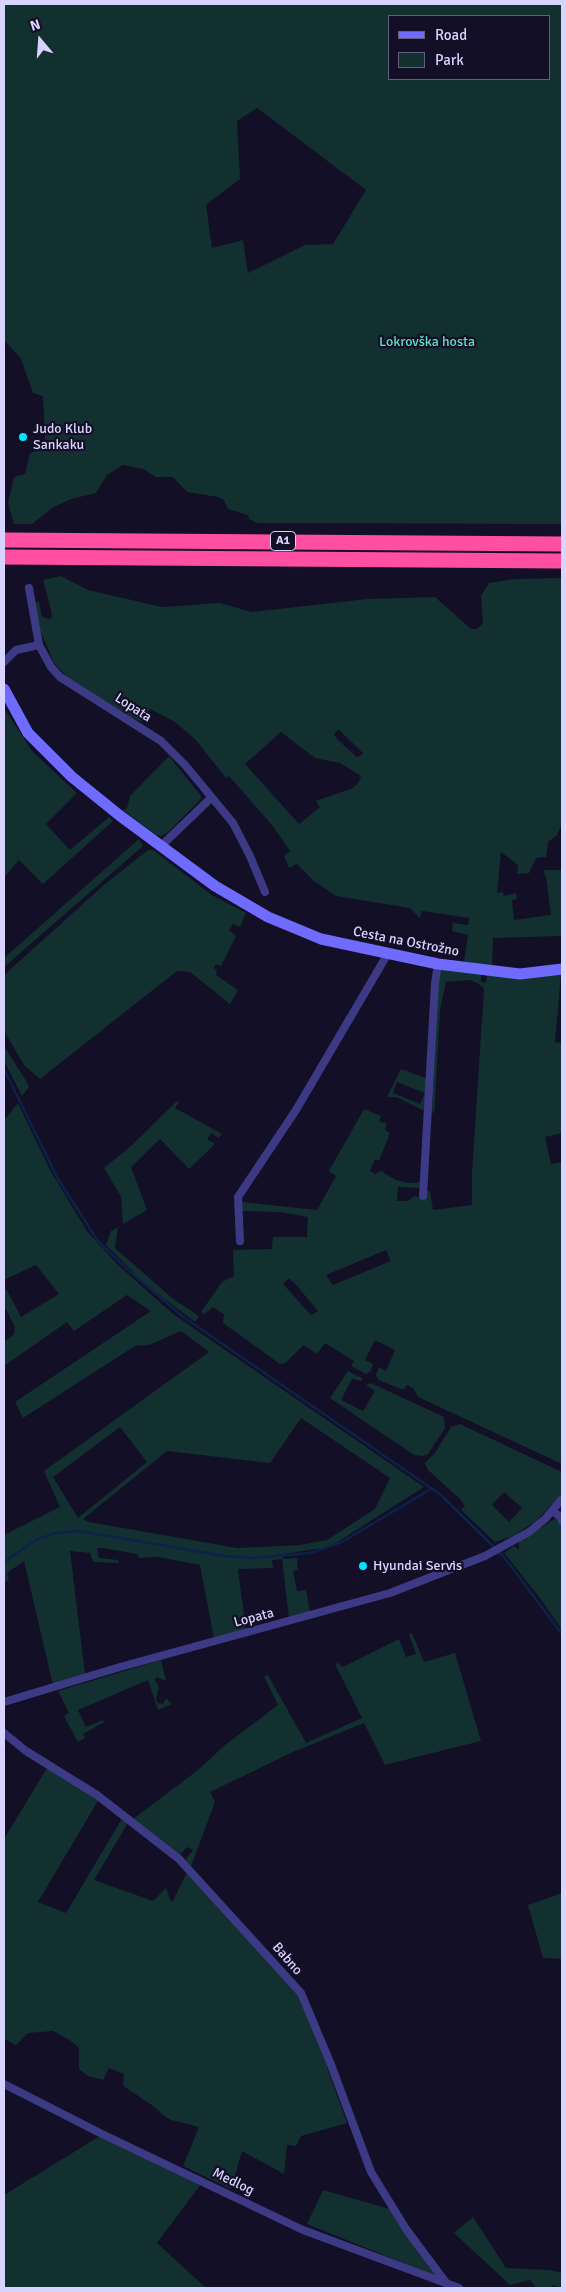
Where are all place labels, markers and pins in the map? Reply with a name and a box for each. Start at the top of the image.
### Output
place label: Judo Klub Sankaku [33,421,92,454]
marker: Judo Klub Sankaku [17,431,29,443]
place label: Hyundai Servis [373,1558,462,1574]
marker: Hyundai Servis [357,1560,369,1572]

